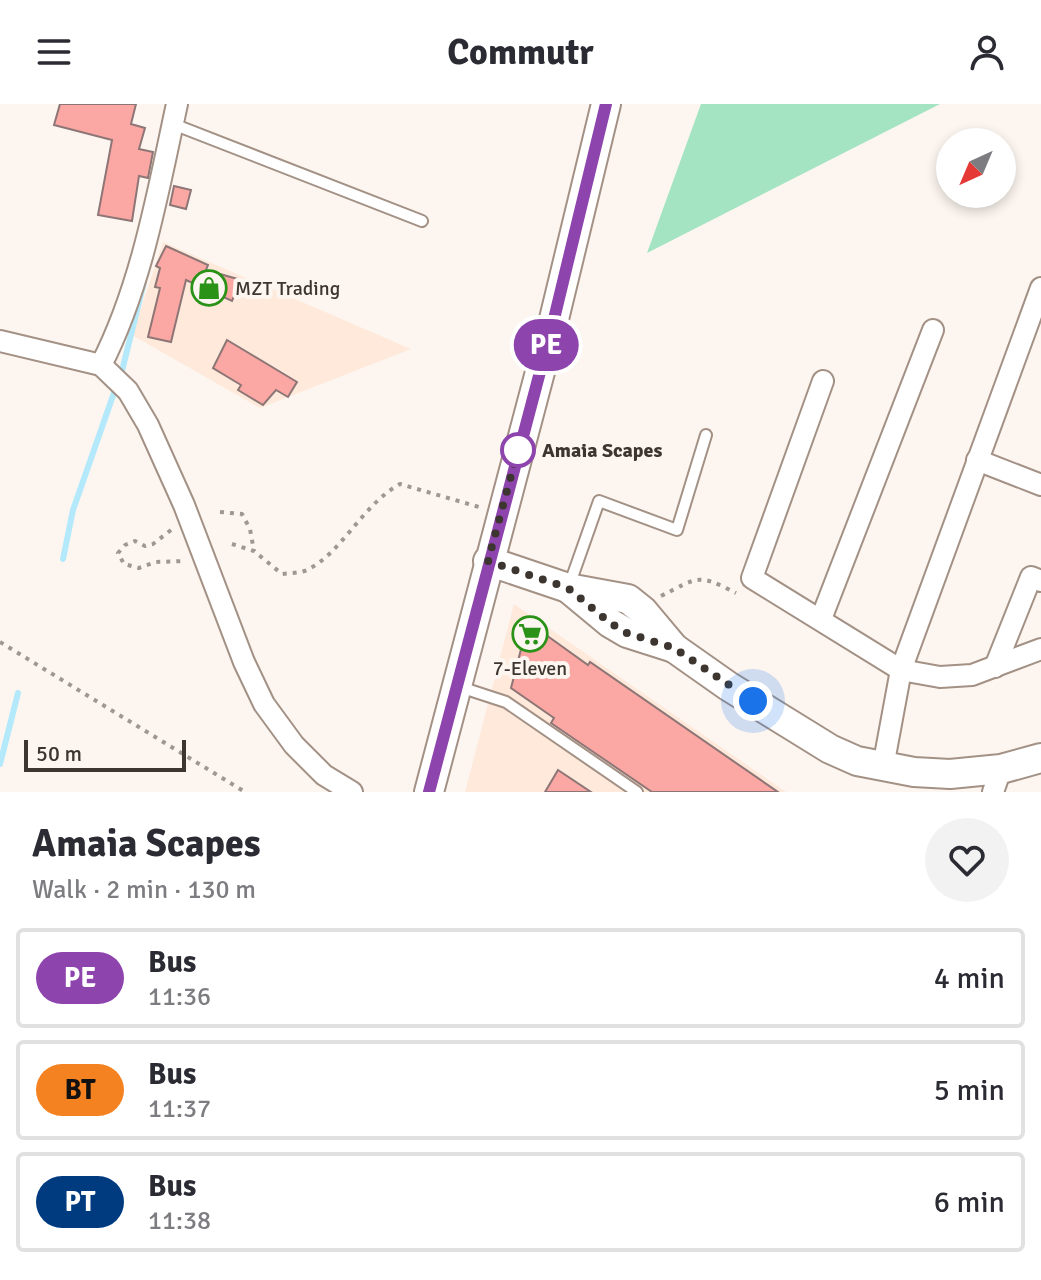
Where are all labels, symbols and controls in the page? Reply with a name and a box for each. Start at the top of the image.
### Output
icon: menu [32,30,76,74]
text: Commutr [447,30,594,75]
icon: person [965,30,1009,74]
north arrow [936,128,1016,208]
map controls [936,128,1016,208]
shop icon: MZT Trading [190,269,228,307]
place label: MZT Trading [235,276,340,301]
line badge: PE [510,319,582,371]
text: PE [530,328,562,362]
marker: Amaia Scapes [501,433,535,467]
place label: Amaia Scapes [542,438,662,463]
supermarket icon: 7-Eleven [511,615,549,653]
place label: 7-Eleven [493,656,567,681]
your location [733,681,773,721]
scale bar [24,736,186,772]
text: 50 m [36,740,82,767]
button: heart [925,818,1009,902]
text: Amaia Scapes [32,820,261,867]
text: Walk · 2 min · 130 m [32,874,256,906]
text: Bus [148,944,196,981]
text: 4 min [934,960,1005,997]
text: PE [64,961,96,995]
text: 11:36 [148,981,211,1013]
text: Bus [148,1056,196,1093]
text: 5 min [934,1072,1005,1109]
text: BT [64,1073,96,1107]
text: 11:37 [148,1093,211,1125]
text: Bus [148,1168,196,1205]
text: 6 min [934,1184,1005,1221]
text: PT [65,1185,95,1219]
text: 11:38 [148,1205,211,1237]

